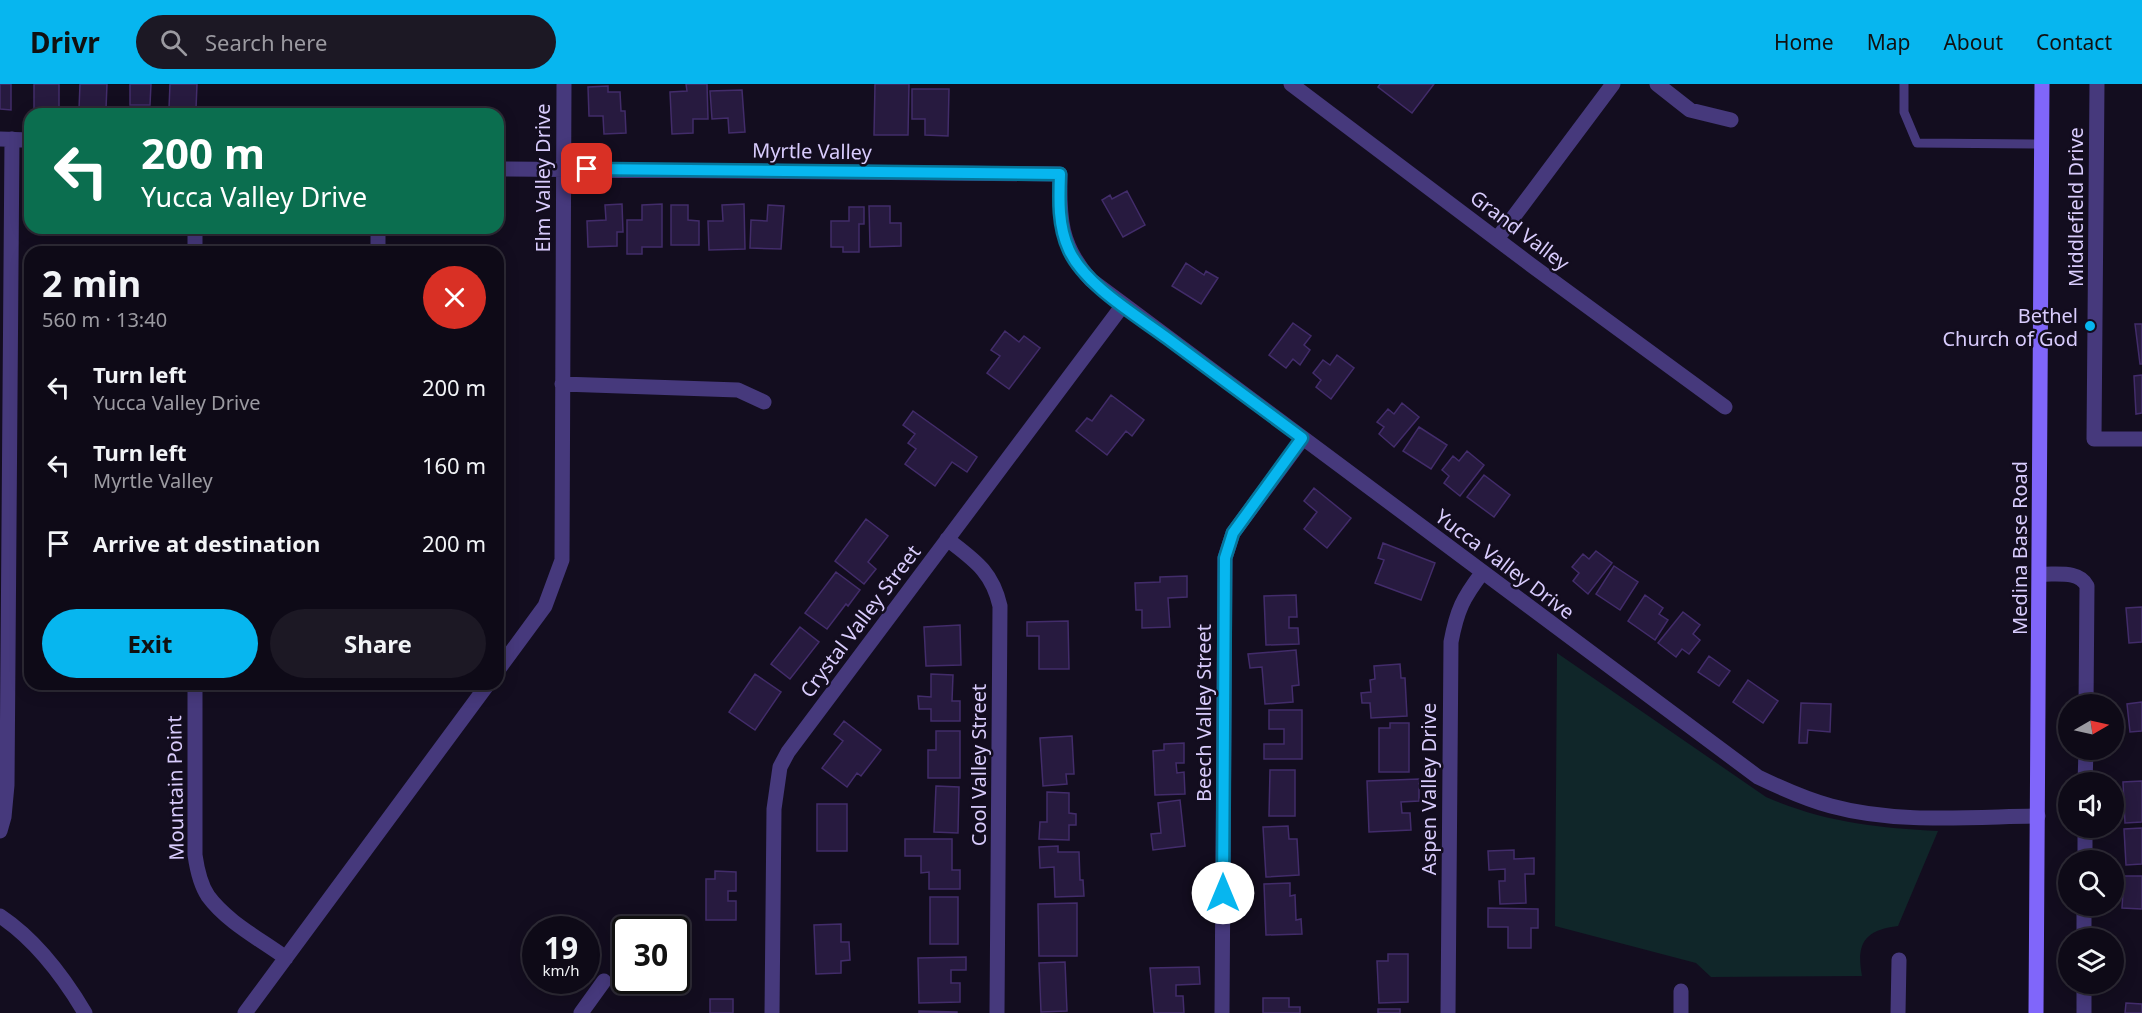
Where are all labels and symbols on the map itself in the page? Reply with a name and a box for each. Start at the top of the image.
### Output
street label: Elm Valley Drive [529,103,556,253]
street label: Middlefield Drive [2062,127,2089,287]
street label: Myrtle Valley [752,136,873,166]
pin [561,143,612,194]
street label: Grand Valley [1465,184,1576,277]
place label: Bethel Church of God [1942,302,2078,352]
marker: Bethel Church of God [2083,319,2097,333]
street label: Medina Base Road [2006,461,2033,635]
street label: Yucca Valley Drive [1430,503,1580,625]
street label: Crystal Valley Street [794,539,926,703]
street label: Beech Valley Street [1190,624,1217,802]
street label: Cool Valley Street [965,684,992,846]
north arrow [2058,694,2124,760]
street label: Aspen Valley Drive [1415,703,1442,875]
street label: Mountain Point [160,715,190,861]
position arrow [1191,861,1255,925]
speed limit sign: 30 [612,916,690,994]

